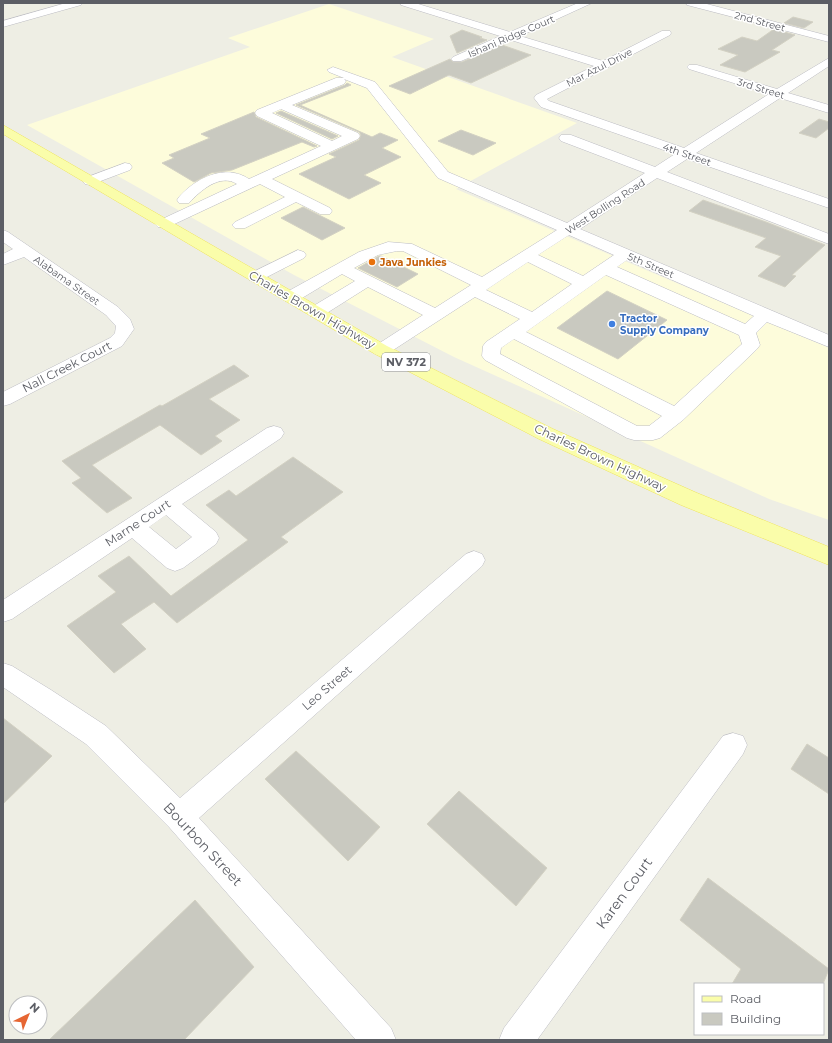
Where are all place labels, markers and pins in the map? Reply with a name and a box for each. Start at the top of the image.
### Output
place label: Java Junkies [379,256,447,269]
marker: Java Junkies [367,257,377,267]
place label: Tractor Supply Company [620,312,710,337]
marker: Tractor Supply Company [607,319,617,329]

